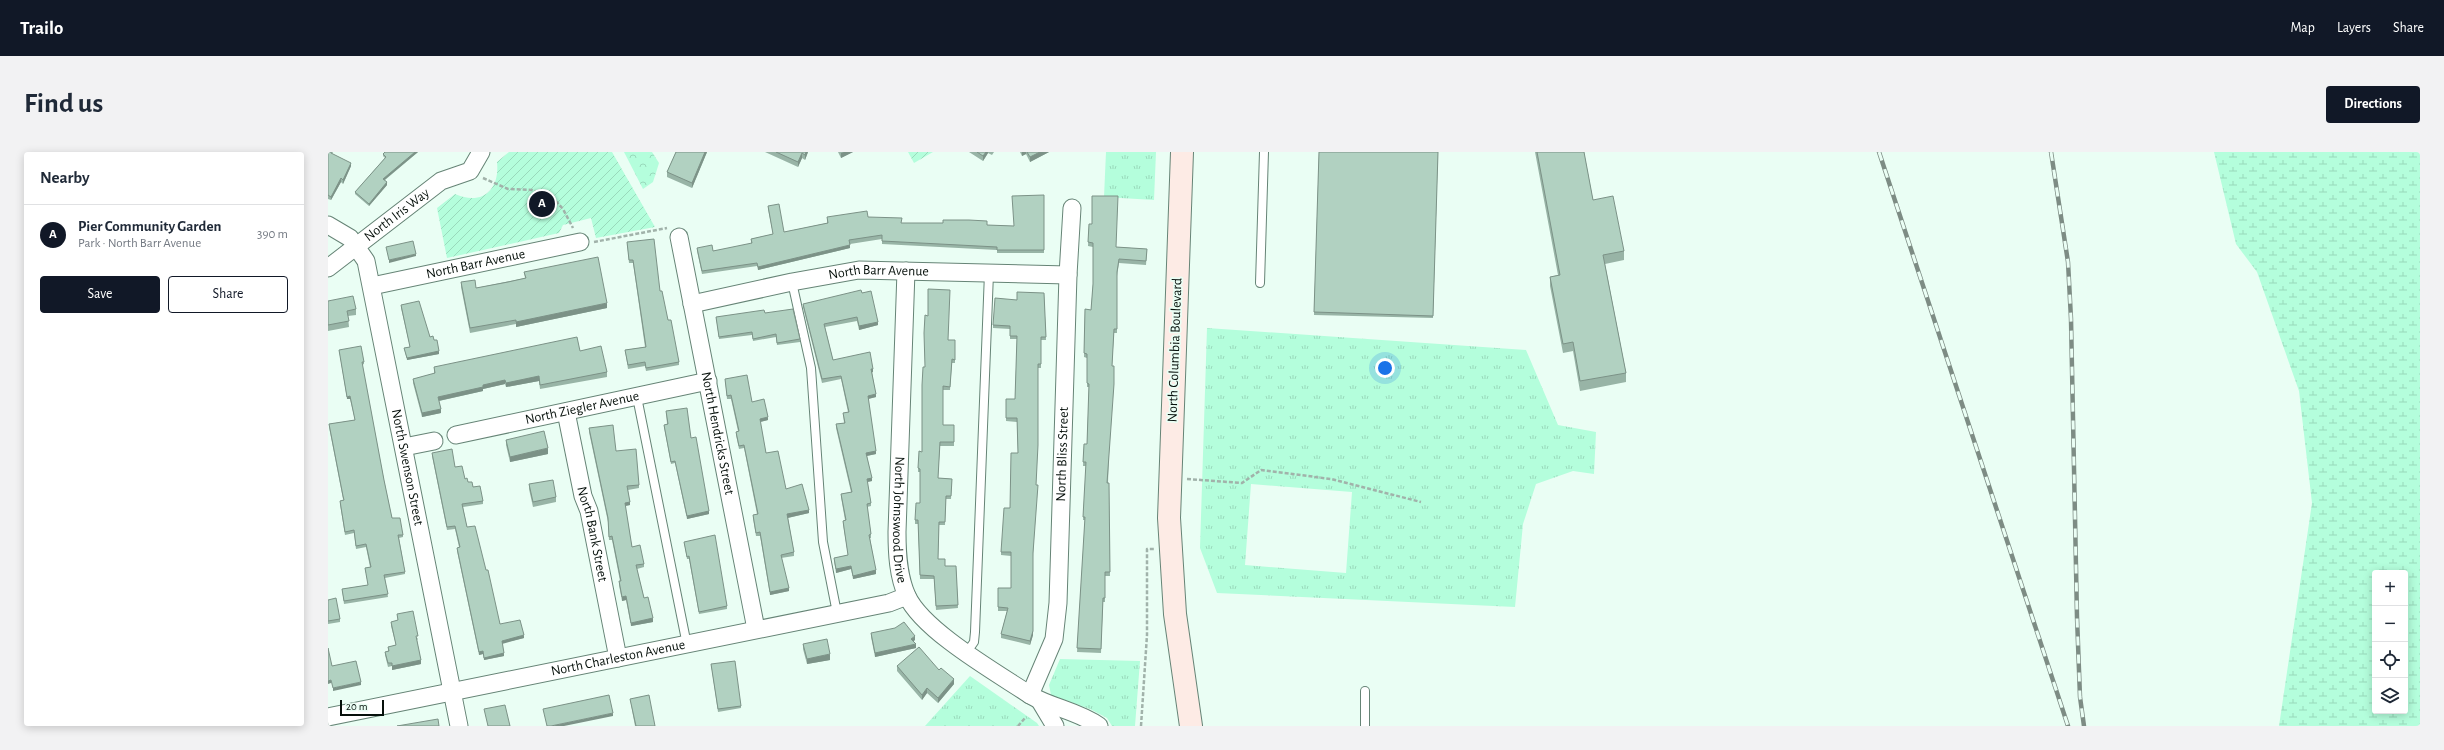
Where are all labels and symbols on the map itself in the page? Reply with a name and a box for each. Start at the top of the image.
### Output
street label: North Iris Way [362,186,432,244]
pin: A [529,189,555,219]
street label: North Barr Avenue [425,247,526,281]
street label: North Barr Avenue [827,263,929,282]
street label: North Columbia Boulevard [1165,278,1185,422]
your location [1375,358,1395,378]
street label: North Hendricks Street [699,371,737,496]
street label: North Ziegler Avenue [524,389,640,427]
street label: North Bliss Street [1054,406,1071,502]
street label: North Swenson Street [389,408,426,527]
street label: North Johnswood Drive [890,456,909,585]
street label: North Bank Street [574,485,610,583]
street label: North Charleston Avenue [550,638,686,679]
scale bar [340,698,384,717]

